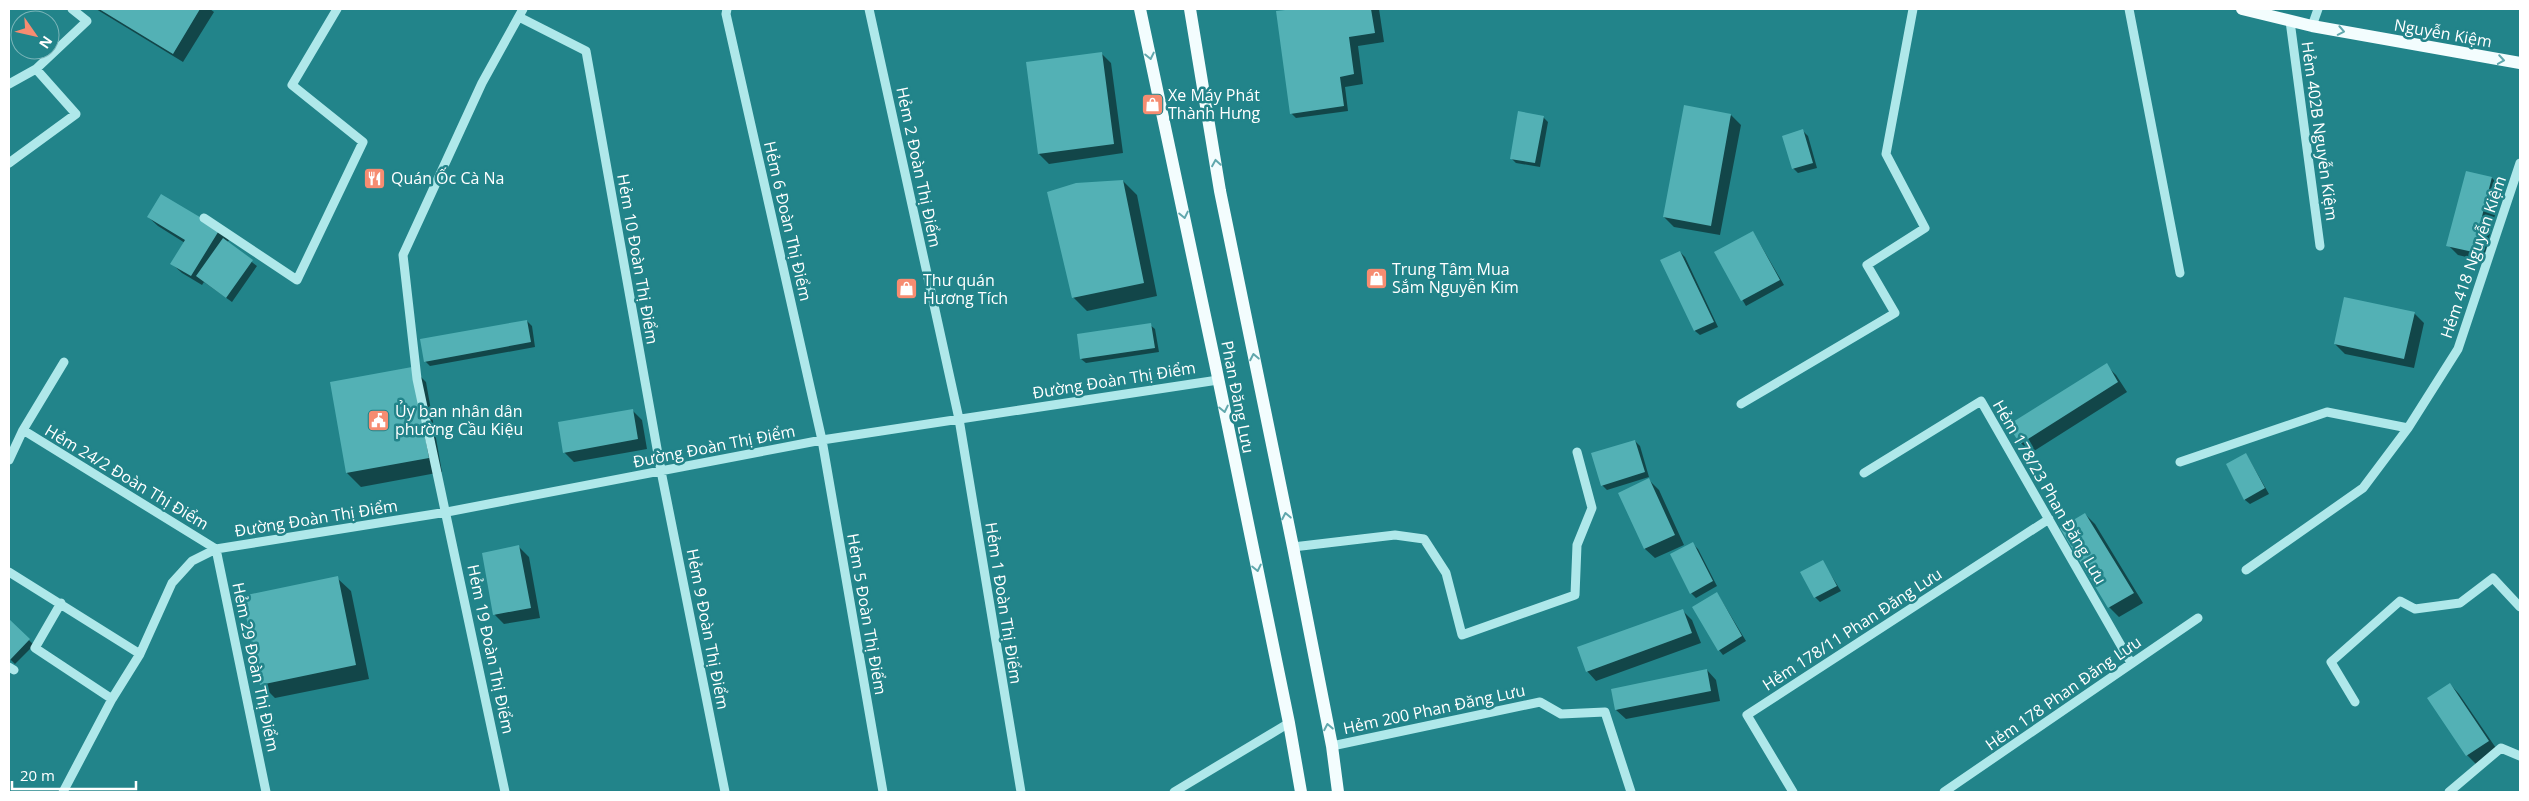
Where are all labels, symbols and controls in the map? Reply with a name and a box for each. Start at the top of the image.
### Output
north arrow [10,10,60,60]
street label: Nguyễn Kiệm [2392,14,2494,52]
one-way arrow [2337,25,2345,36]
text: N [35,33,57,53]
street label: Hẻm 402B Nguyễn Kiệm [2297,40,2343,222]
one-way arrow [1144,52,1155,61]
one-way arrow [2497,55,2505,65]
place label: Xe Máy Phát Thành Hưng [1168,84,1261,124]
street label: Hẻm 2 Đoàn Thị Điểm [891,85,947,249]
shop icon: Xe Máy Phát Thành Hưng [1140,92,1164,116]
street label: Hẻm 6 Đoàn Thị Điểm [759,139,817,303]
one-way arrow [1211,159,1221,167]
restaurant icon: Quán Ốc Cà Na [363,166,387,190]
place label: Quán Ốc Cà Na [391,167,504,189]
street label: Hẻm 10 Đoàn Thị Điểm [612,172,664,346]
street label: Hẻm 418 Nguyễn Kiệm [2435,173,2511,341]
one-way arrow [1178,211,1189,220]
place label: Trung Tâm Mua Sắm Nguyễn Kim [1392,258,1519,298]
shop icon: Trung Tâm Mua Sắm Nguyễn Kim [1364,266,1388,290]
place label: Thư quán Hương Tích [923,269,1008,309]
shop icon: Thư quán Hương Tích [895,277,919,301]
street label: Phan Đăng Lưu [1216,339,1260,455]
one-way arrow [1249,352,1260,361]
street label: Đường Đoàn Thị Điểm [1031,356,1197,404]
street label: Hẻm 178/23 Phan Đăng Lưu [1988,396,2112,588]
place label: Ủy ban nhân dân phường Cầu Kiệu [395,400,523,440]
one-way arrow [1218,404,1229,413]
public building icon: Ủy ban nhân dân phường Cầu Kiệu [367,408,391,432]
street label: Hẻm 24/2 Đoàn Thị Điểm [41,419,213,535]
street label: Đường Đoàn Thị Điểm [631,419,797,473]
street label: Đường Đoàn Thị Điểm [233,494,399,542]
one-way arrow [1282,511,1292,520]
street label: Hẻm 1 Đoàn Thị Điểm [980,521,1028,685]
street label: Hẻm 5 Đoàn Thị Điểm [842,532,892,696]
street label: Hẻm 9 Đoàn Thị Điểm [682,547,734,711]
street label: Hẻm 19 Đoàn Thị Điểm [462,562,520,736]
one-way arrow [1251,563,1262,572]
street label: Hẻm 178/11 Phan Đăng Lưu [1758,563,1946,695]
street label: Hẻm 29 Đoàn Thị Điểm [227,580,285,754]
street label: Hẻm 178 Phan Đăng Lưu [1981,631,2145,755]
street label: Hẻm 200 Phan Đăng Lưu [1341,679,1527,739]
one-way arrow [1323,722,1334,731]
scale bar [12,758,136,790]
text: 20 m [20,765,55,785]

